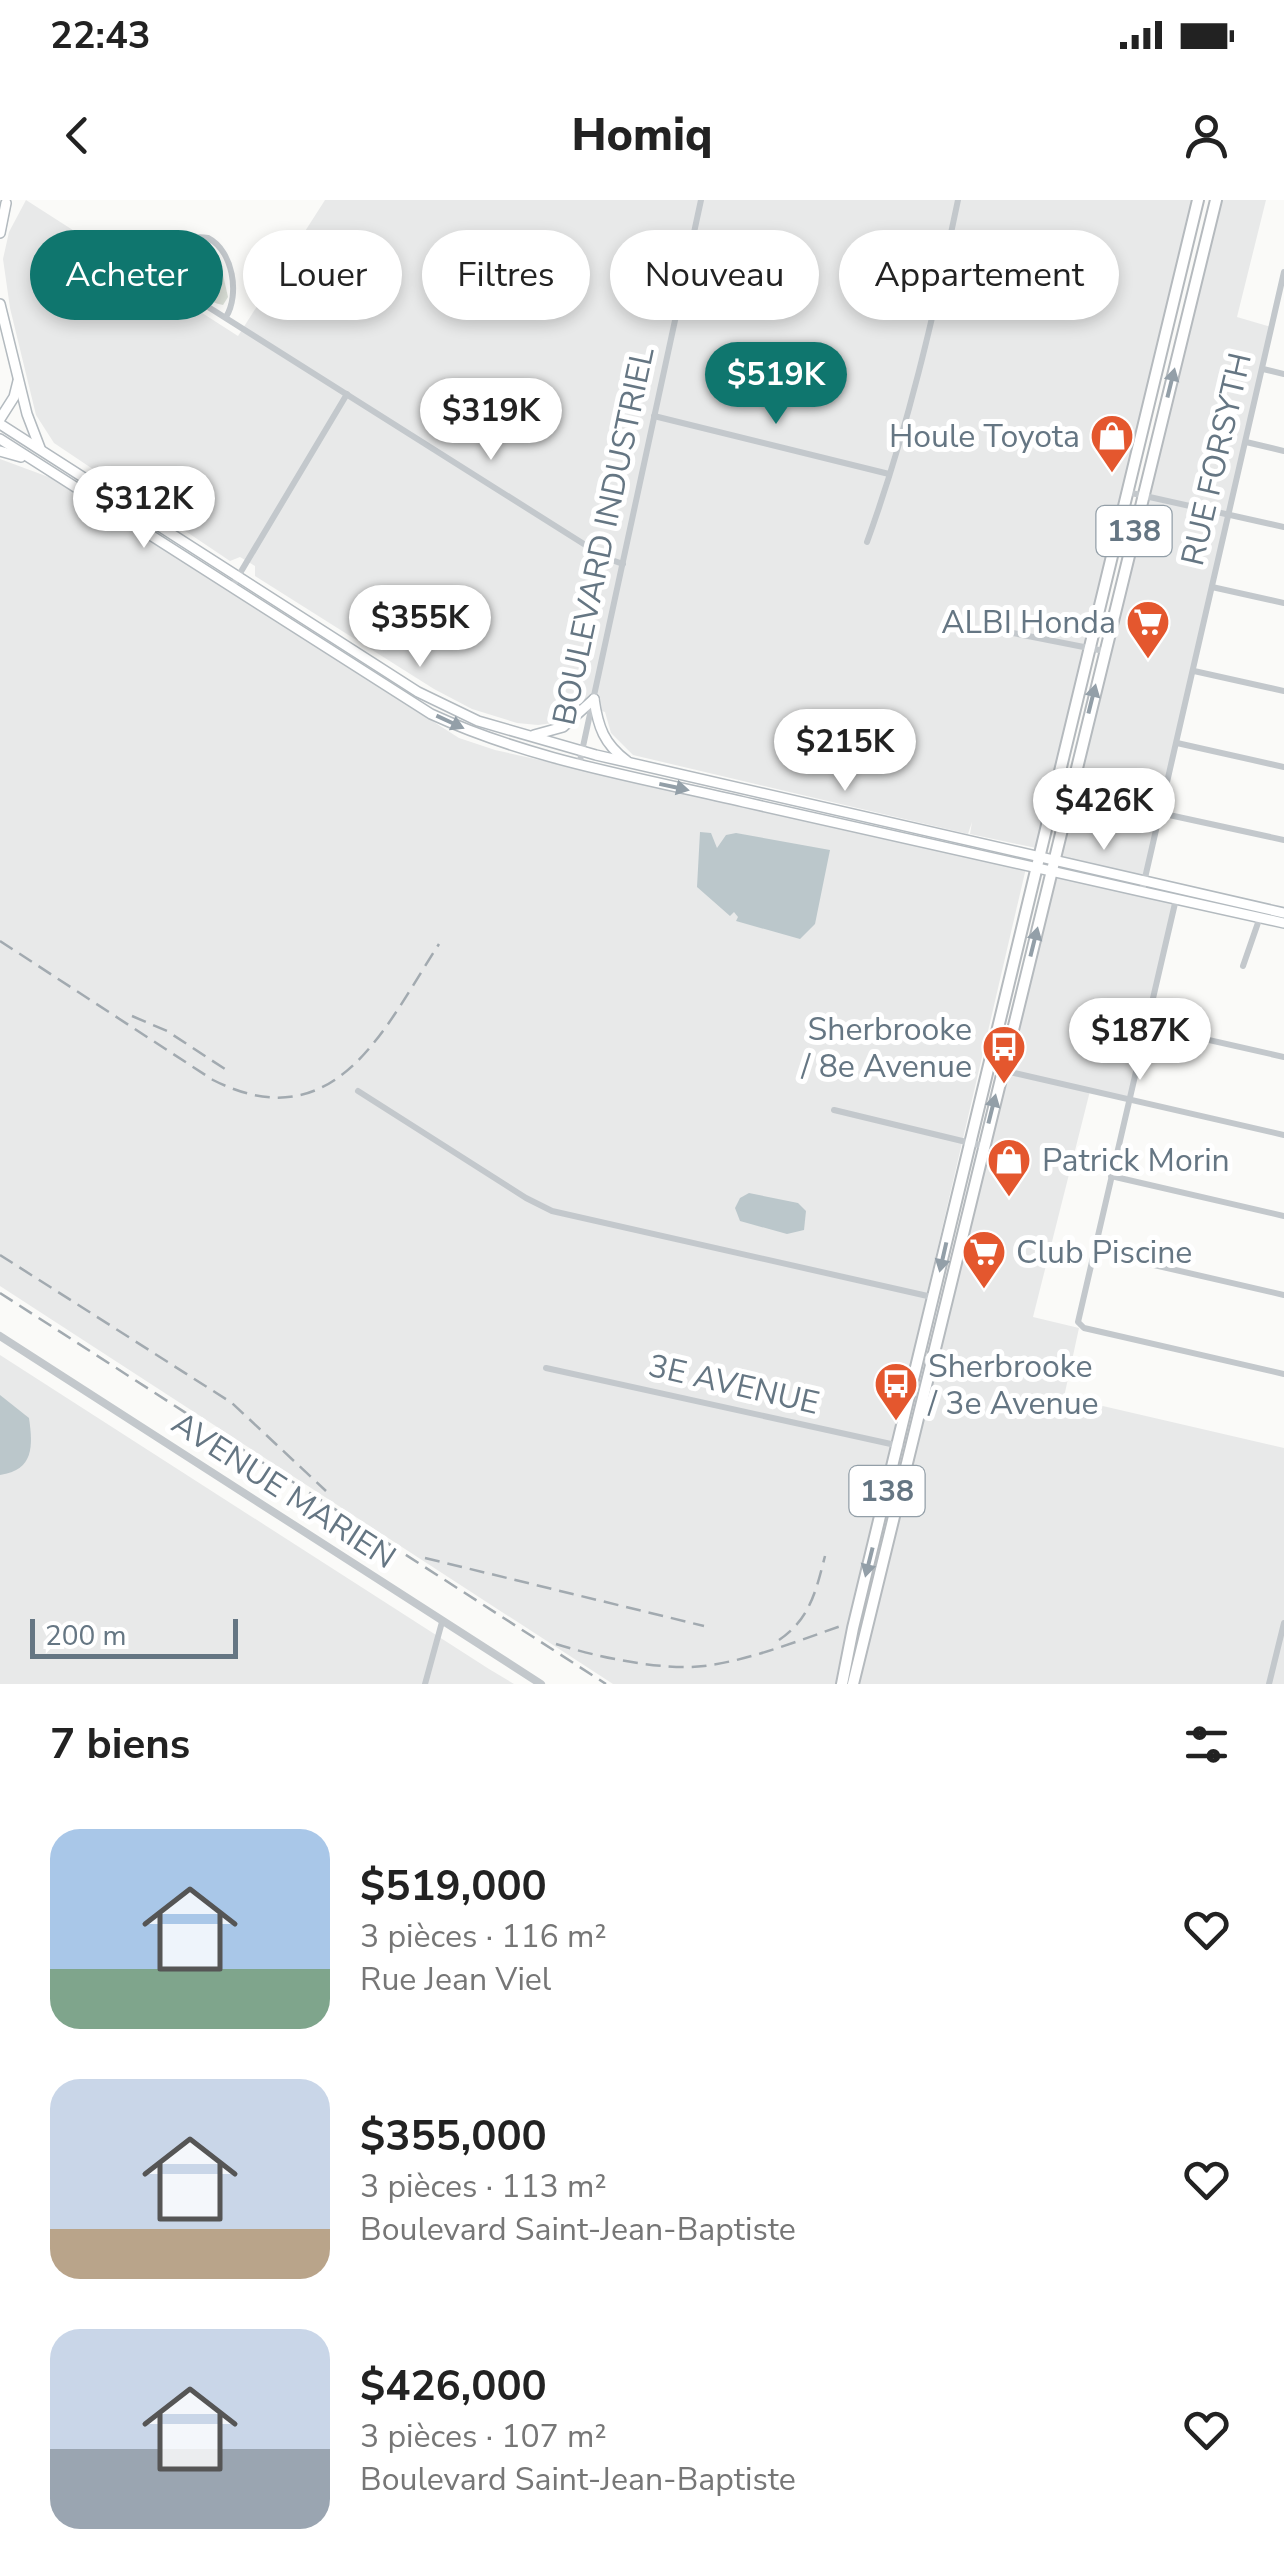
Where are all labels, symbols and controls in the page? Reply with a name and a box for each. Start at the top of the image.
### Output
text: 22:43 [50,10,151,61]
text: Homiq [571,105,713,166]
icon: back [50,108,105,163]
icon: person [1179,108,1234,163]
chip: Acheter [30,230,223,320]
chip: Louer [243,230,402,320]
chip: Filtres [422,230,590,320]
chip: Nouveau [610,230,819,320]
chip: Appartement [839,230,1119,320]
pin: $519K [706,342,846,427]
street label: BOULEVARD INDUSTRIEL [542,343,665,729]
street label: RUE FORSYTH [1171,349,1262,570]
text: $519K [727,353,825,396]
one-way arrow [1164,367,1179,398]
pin: $319K [421,378,561,463]
text: $319K [442,389,540,432]
shop icon: Houle Toyota [1089,413,1135,474]
place label: Houle Toyota [889,415,1080,458]
pin: $312K [74,466,214,551]
text: $312K [95,477,193,520]
road number: 138 [1096,506,1172,556]
pin: $355K [350,585,490,670]
text: $355K [371,596,469,639]
supermarket icon: ALBI Honda [1125,599,1171,660]
place label: ALBI Honda [941,601,1116,644]
one-way arrow [1085,683,1101,714]
pin: $215K [775,709,915,794]
one-way arrow [435,714,464,730]
text: $215K [796,720,894,763]
pin: $426K [1034,768,1174,853]
text: $426K [1055,779,1153,822]
one-way arrow [659,780,690,796]
one-way arrow [1027,926,1043,957]
pin: $187K [1070,998,1210,1083]
place label: Sherbrooke / 8e Avenue [800,1008,972,1088]
text: $187K [1091,1009,1189,1052]
bus stop icon: Sherbrooke / 8e Avenue [981,1024,1027,1085]
one-way arrow [985,1093,1001,1124]
shop icon: Patrick Morin [986,1137,1032,1198]
place label: Patrick Morin [1042,1139,1230,1182]
supermarket icon: Club Piscine [961,1229,1007,1290]
place label: Club Piscine [1016,1231,1192,1274]
one-way arrow [935,1242,950,1273]
street label: 3E AVENUE [644,1344,823,1425]
place label: Sherbrooke / 3e Avenue [927,1345,1099,1425]
bus stop icon: Sherbrooke / 3e Avenue [873,1361,919,1422]
street label: AVENUE MARIEN [164,1402,404,1579]
road number: 138 [850,1466,924,1516]
one-way arrow [861,1547,876,1578]
scale bar [30,1614,238,1658]
text: 200 m [45,1617,127,1655]
text: 7 biens [50,1716,190,1773]
icon: filters [1179,1717,1234,1772]
text: $519,000 [360,1858,547,1915]
icon: home [130,1869,250,1989]
icon: heart [1179,1902,1234,1957]
text: 3 pièces · 116 m² [360,1915,607,1958]
text: Rue Jean Viel [360,1958,551,2001]
text: $355,000 [360,2108,547,2165]
icon: home [130,2119,250,2239]
icon: heart [1179,2152,1234,2207]
text: 3 pièces · 113 m² [360,2165,607,2208]
text: Boulevard Saint-Jean-Baptiste [360,2208,796,2251]
text: $426,000 [360,2358,547,2415]
icon: home [130,2369,250,2489]
icon: heart [1179,2402,1234,2457]
text: 3 pièces · 107 m² [360,2415,607,2458]
text: Boulevard Saint-Jean-Baptiste [360,2458,796,2501]

